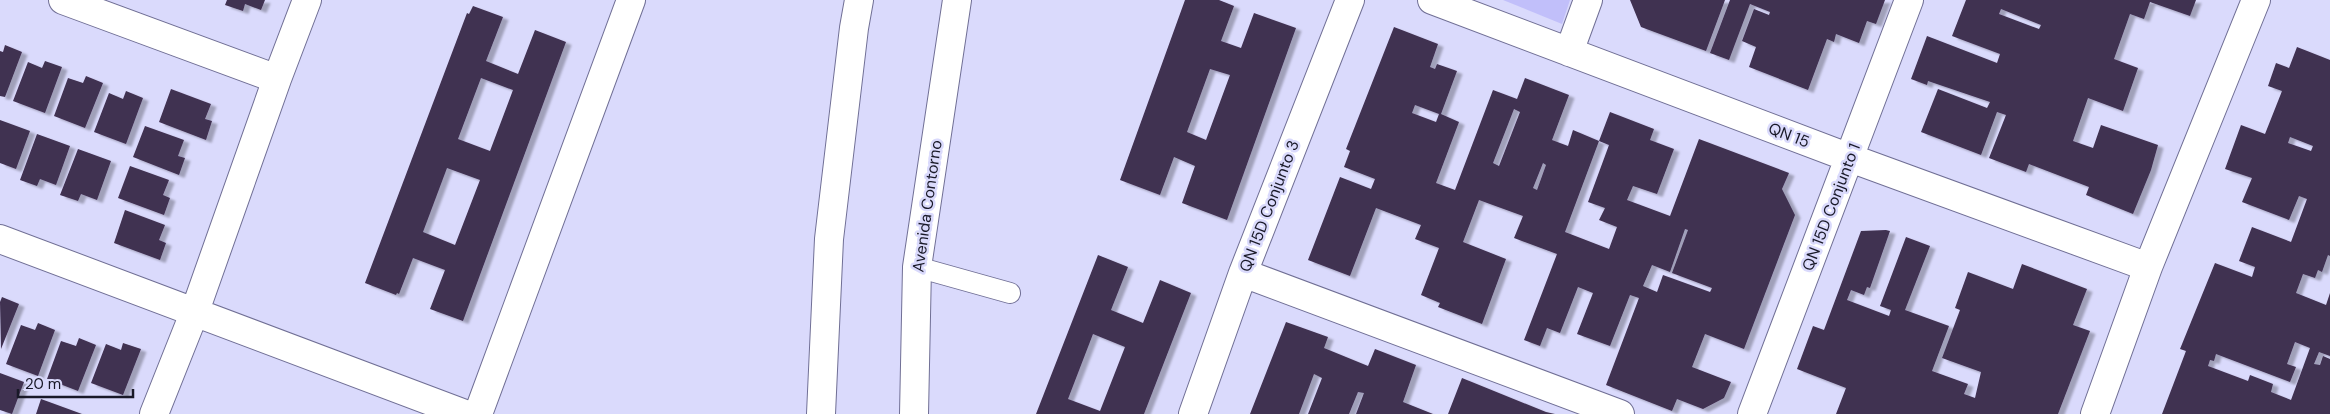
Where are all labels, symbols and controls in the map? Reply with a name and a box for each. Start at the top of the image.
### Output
street label: QN 15 [1765,118,1813,152]
street label: QN 15D Conjunto 3 [1234,137,1304,275]
street label: Avenida Contorno [907,139,947,273]
street label: QN 15D Conjunto 1 [1797,140,1865,274]
scale bar [18,366,132,398]
text: 20 m [25,374,61,394]

